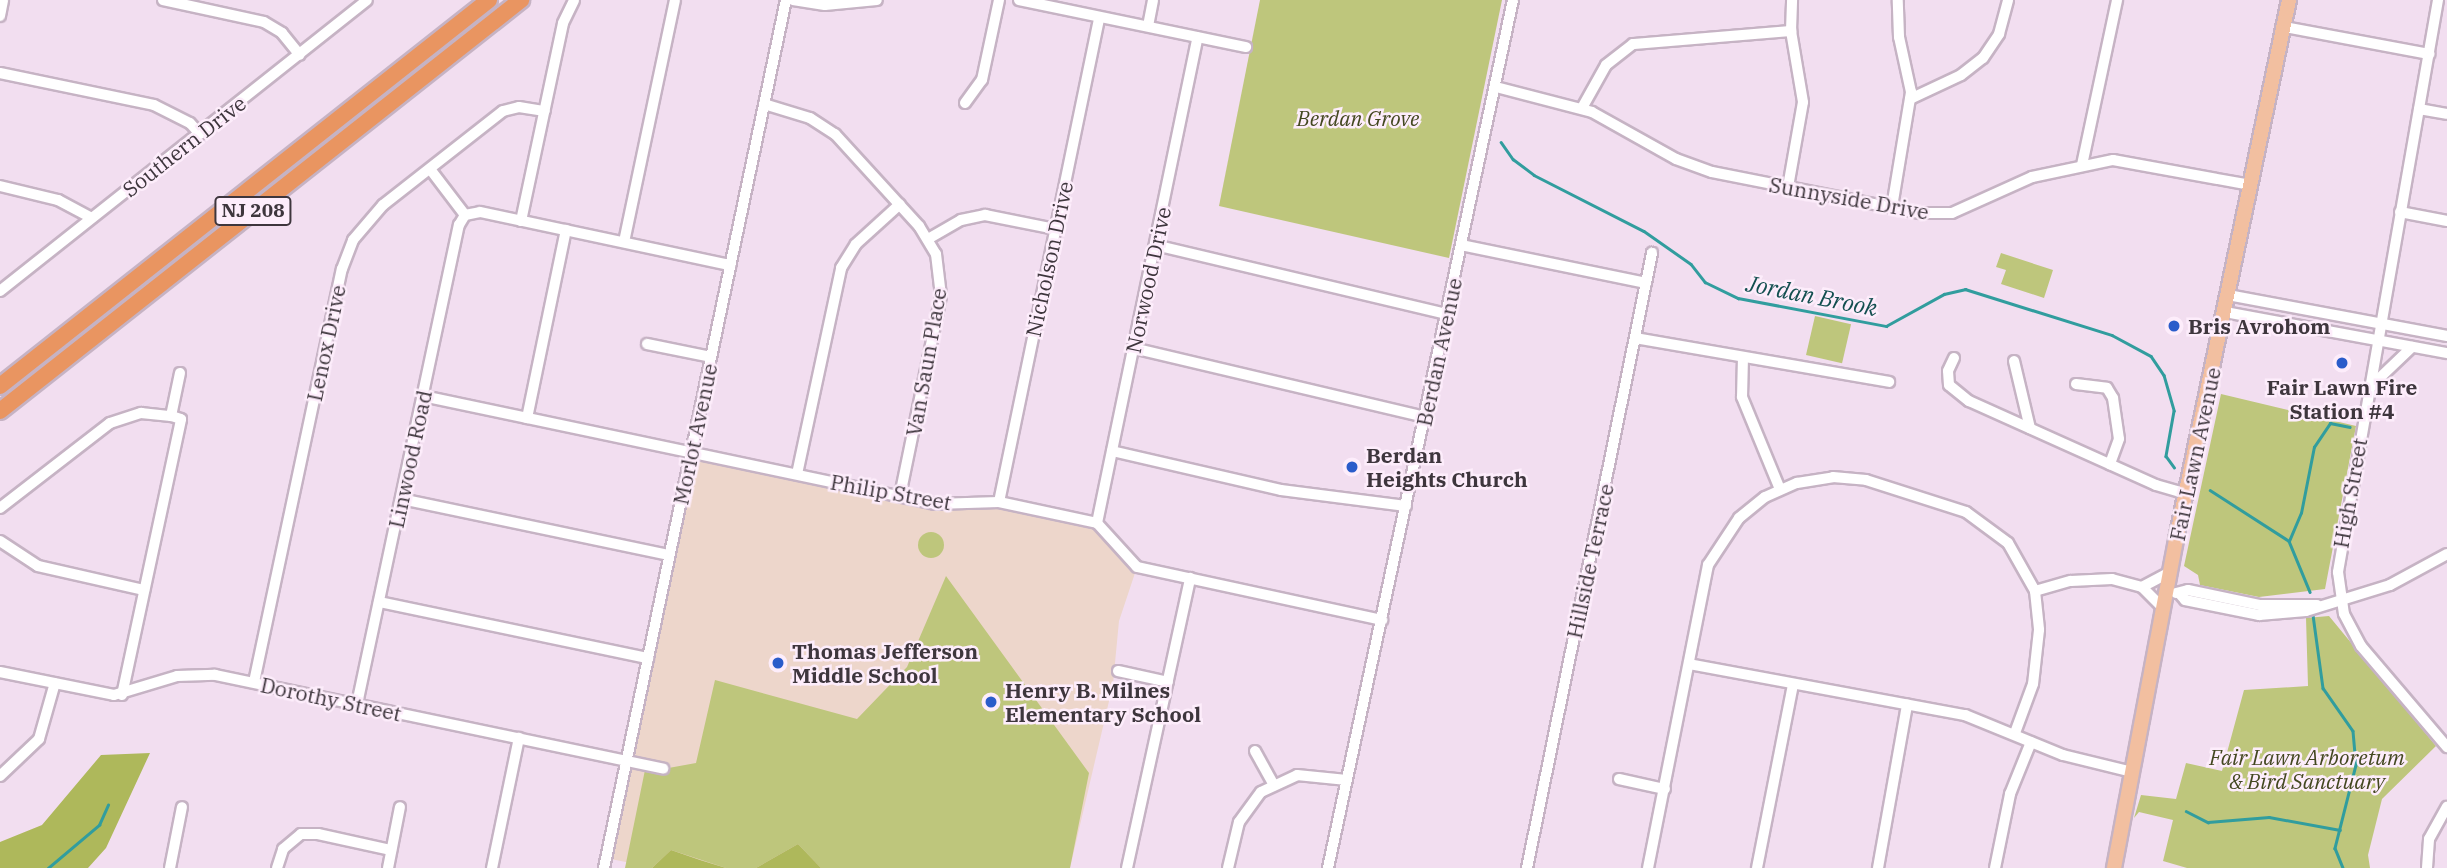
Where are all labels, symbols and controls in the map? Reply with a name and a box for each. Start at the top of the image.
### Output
street label: Southern Drive [117,90,251,202]
park label: Berdan Grove [1297,105,1419,131]
street label: Sunnyside Drive [1767,172,1931,224]
street label: Nicholson Drive [1020,179,1078,339]
road number: NJ 208 [213,196,293,226]
street label: Norwood Drive [1120,205,1176,355]
water label: Jordan Brook [1744,269,1880,321]
street label: Berdan Avenue [1411,276,1467,428]
street label: Lenox Drive [301,283,351,403]
street label: Van Saun Place [901,286,951,438]
place label: Bris Avrohom [2188,313,2331,339]
marker: Bris Avrohom [2166,318,2182,334]
marker: Fair Lawn Fire Station #4 [2334,355,2350,371]
street label: Morlot Avenue [668,361,722,507]
street label: Fair Lawn Avenue [2164,365,2226,543]
place label: Fair Lawn Fire Station #4 [2267,374,2417,424]
street label: Linwood Road [383,388,437,530]
street label: High Street [2328,436,2372,550]
place label: Berdan Heights Church [1366,442,1528,492]
marker: Berdan Heights Church [1344,459,1360,475]
street label: Philip Street [828,469,954,515]
street label: Hillside Terrace [1561,481,1619,641]
place label: Thomas Jefferson Middle School [792,638,978,688]
marker: Thomas Jefferson Middle School [770,655,786,671]
street label: Dorothy Street [258,672,404,726]
place label: Henry B. Milnes Elementary School [1005,677,1201,727]
marker: Henry B. Milnes Elementary School [983,694,999,710]
park label: Fair Lawn Arboretum & Bird Sanctuary [2209,744,2405,794]

